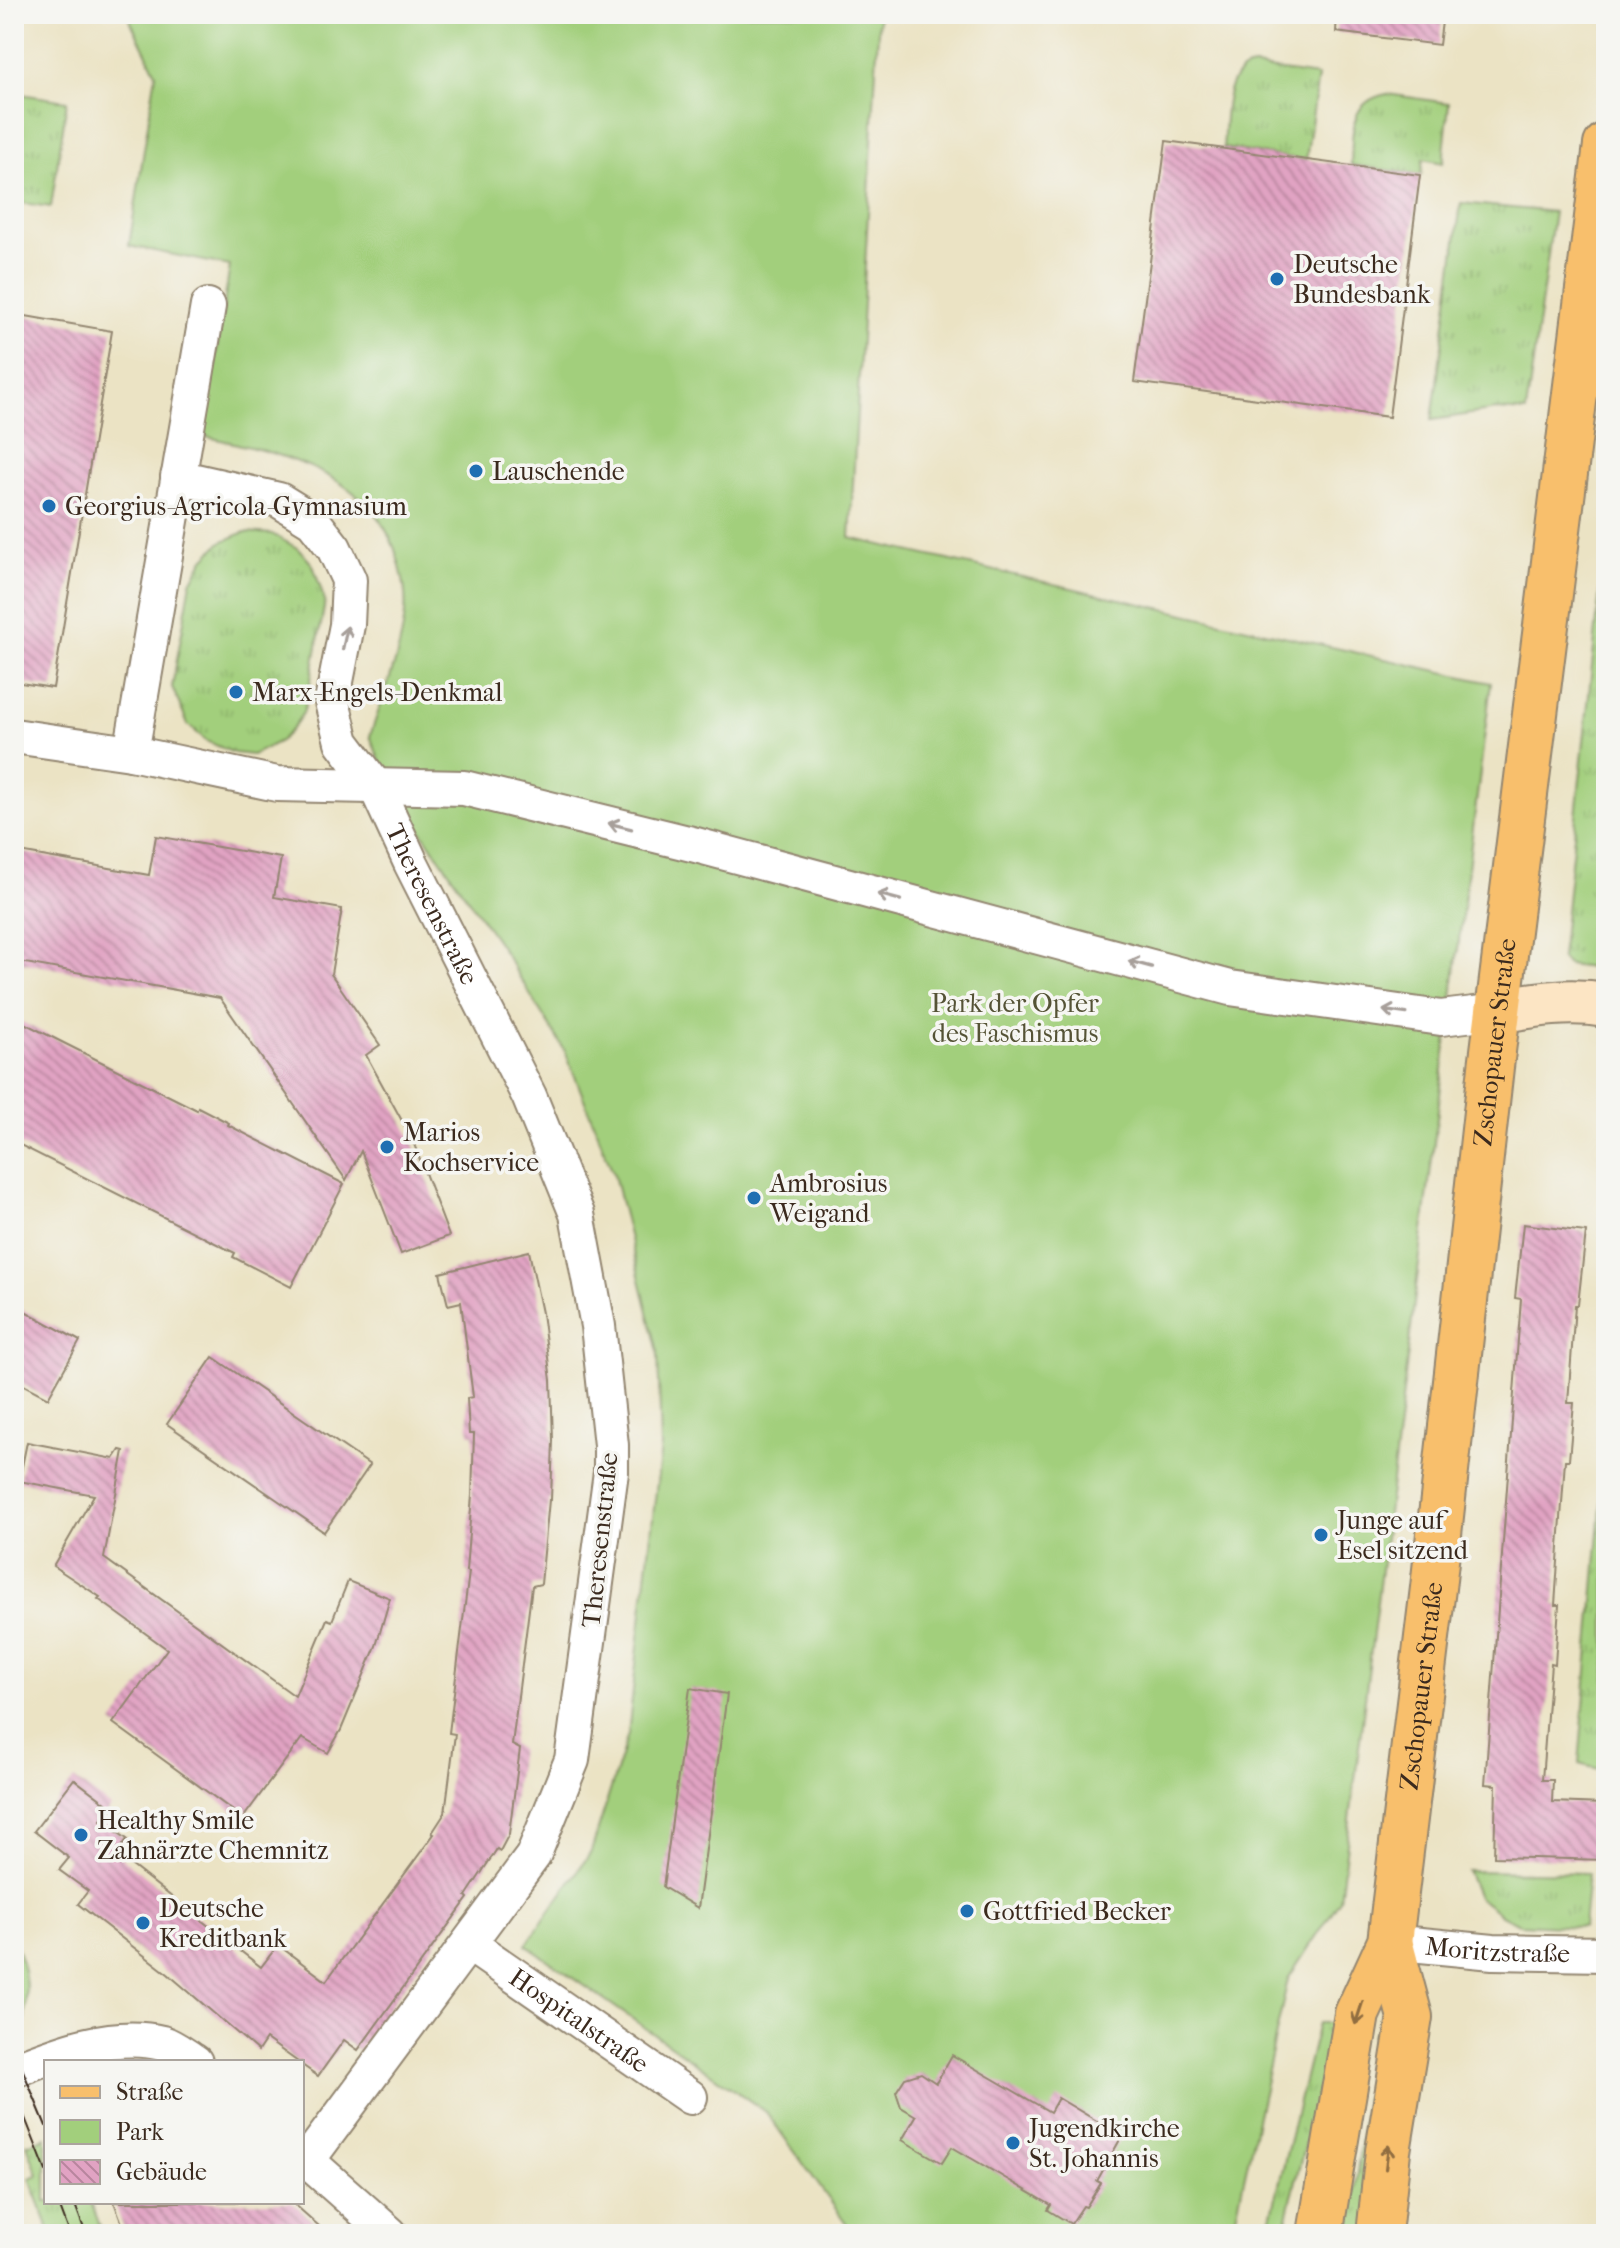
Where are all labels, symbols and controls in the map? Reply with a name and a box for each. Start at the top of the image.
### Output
place label: Deutsche Bundesbank [1293,249,1431,310]
marker: Deutsche Bundesbank [1268,270,1286,288]
place label: Lauschende [492,456,625,487]
marker: Lauschende [467,462,485,480]
place label: Georgius-Agricola-Gymnasium [65,491,407,522]
marker: Georgius-Agricola-Gymnasium [40,497,58,515]
one-way arrow [338,626,353,652]
place label: Marx-Engels-Denkmal [252,677,502,708]
marker: Marx-Engels-Denkmal [227,683,245,701]
one-way arrow [608,818,633,833]
street label: Theresenstraße [379,819,485,990]
one-way arrow [876,888,902,903]
street label: Zschopauer Straße [1467,936,1522,1148]
one-way arrow [1127,956,1153,971]
park label: Park der Opfer des Faschismus [931,988,1099,1049]
one-way arrow [1382,1004,1409,1019]
place label: Marios Kochservice [403,1117,539,1178]
marker: Marios Kochservice [378,1138,396,1156]
place label: Ambrosius Weigand [769,1168,887,1229]
marker: Ambrosius Weigand [745,1189,763,1207]
street label: Theresenstraße [575,1451,625,1629]
place label: Junge auf Esel sitzend [1335,1505,1469,1566]
marker: Junge auf Esel sitzend [1312,1526,1330,1544]
street label: Zschopauer Straße [1393,1580,1449,1792]
place label: Healthy Smile Zahnärzte Chemnitz [97,1805,328,1866]
marker: Healthy Smile Zahnärzte Chemnitz [72,1826,90,1844]
place label: Deutsche Kreditbank [159,1893,287,1954]
place label: Gottfried Becker [983,1896,1171,1927]
marker: Gottfried Becker [958,1902,976,1920]
marker: Deutsche Kreditbank [134,1914,152,1932]
street label: Moritzstraße [1424,1930,1570,1969]
street label: Hospitalstraße [504,1961,655,2079]
one-way arrow [1351,2000,1365,2025]
legend [44,2060,304,2204]
text: Straße [116,2078,183,2106]
place label: Jugendkirche St. Johannis [1027,2113,1180,2174]
text: Park [116,2118,164,2146]
marker: Jugendkirche St. Johannis [1004,2134,1022,2152]
one-way arrow [1380,2144,1395,2170]
text: Gebäude [116,2158,207,2186]

